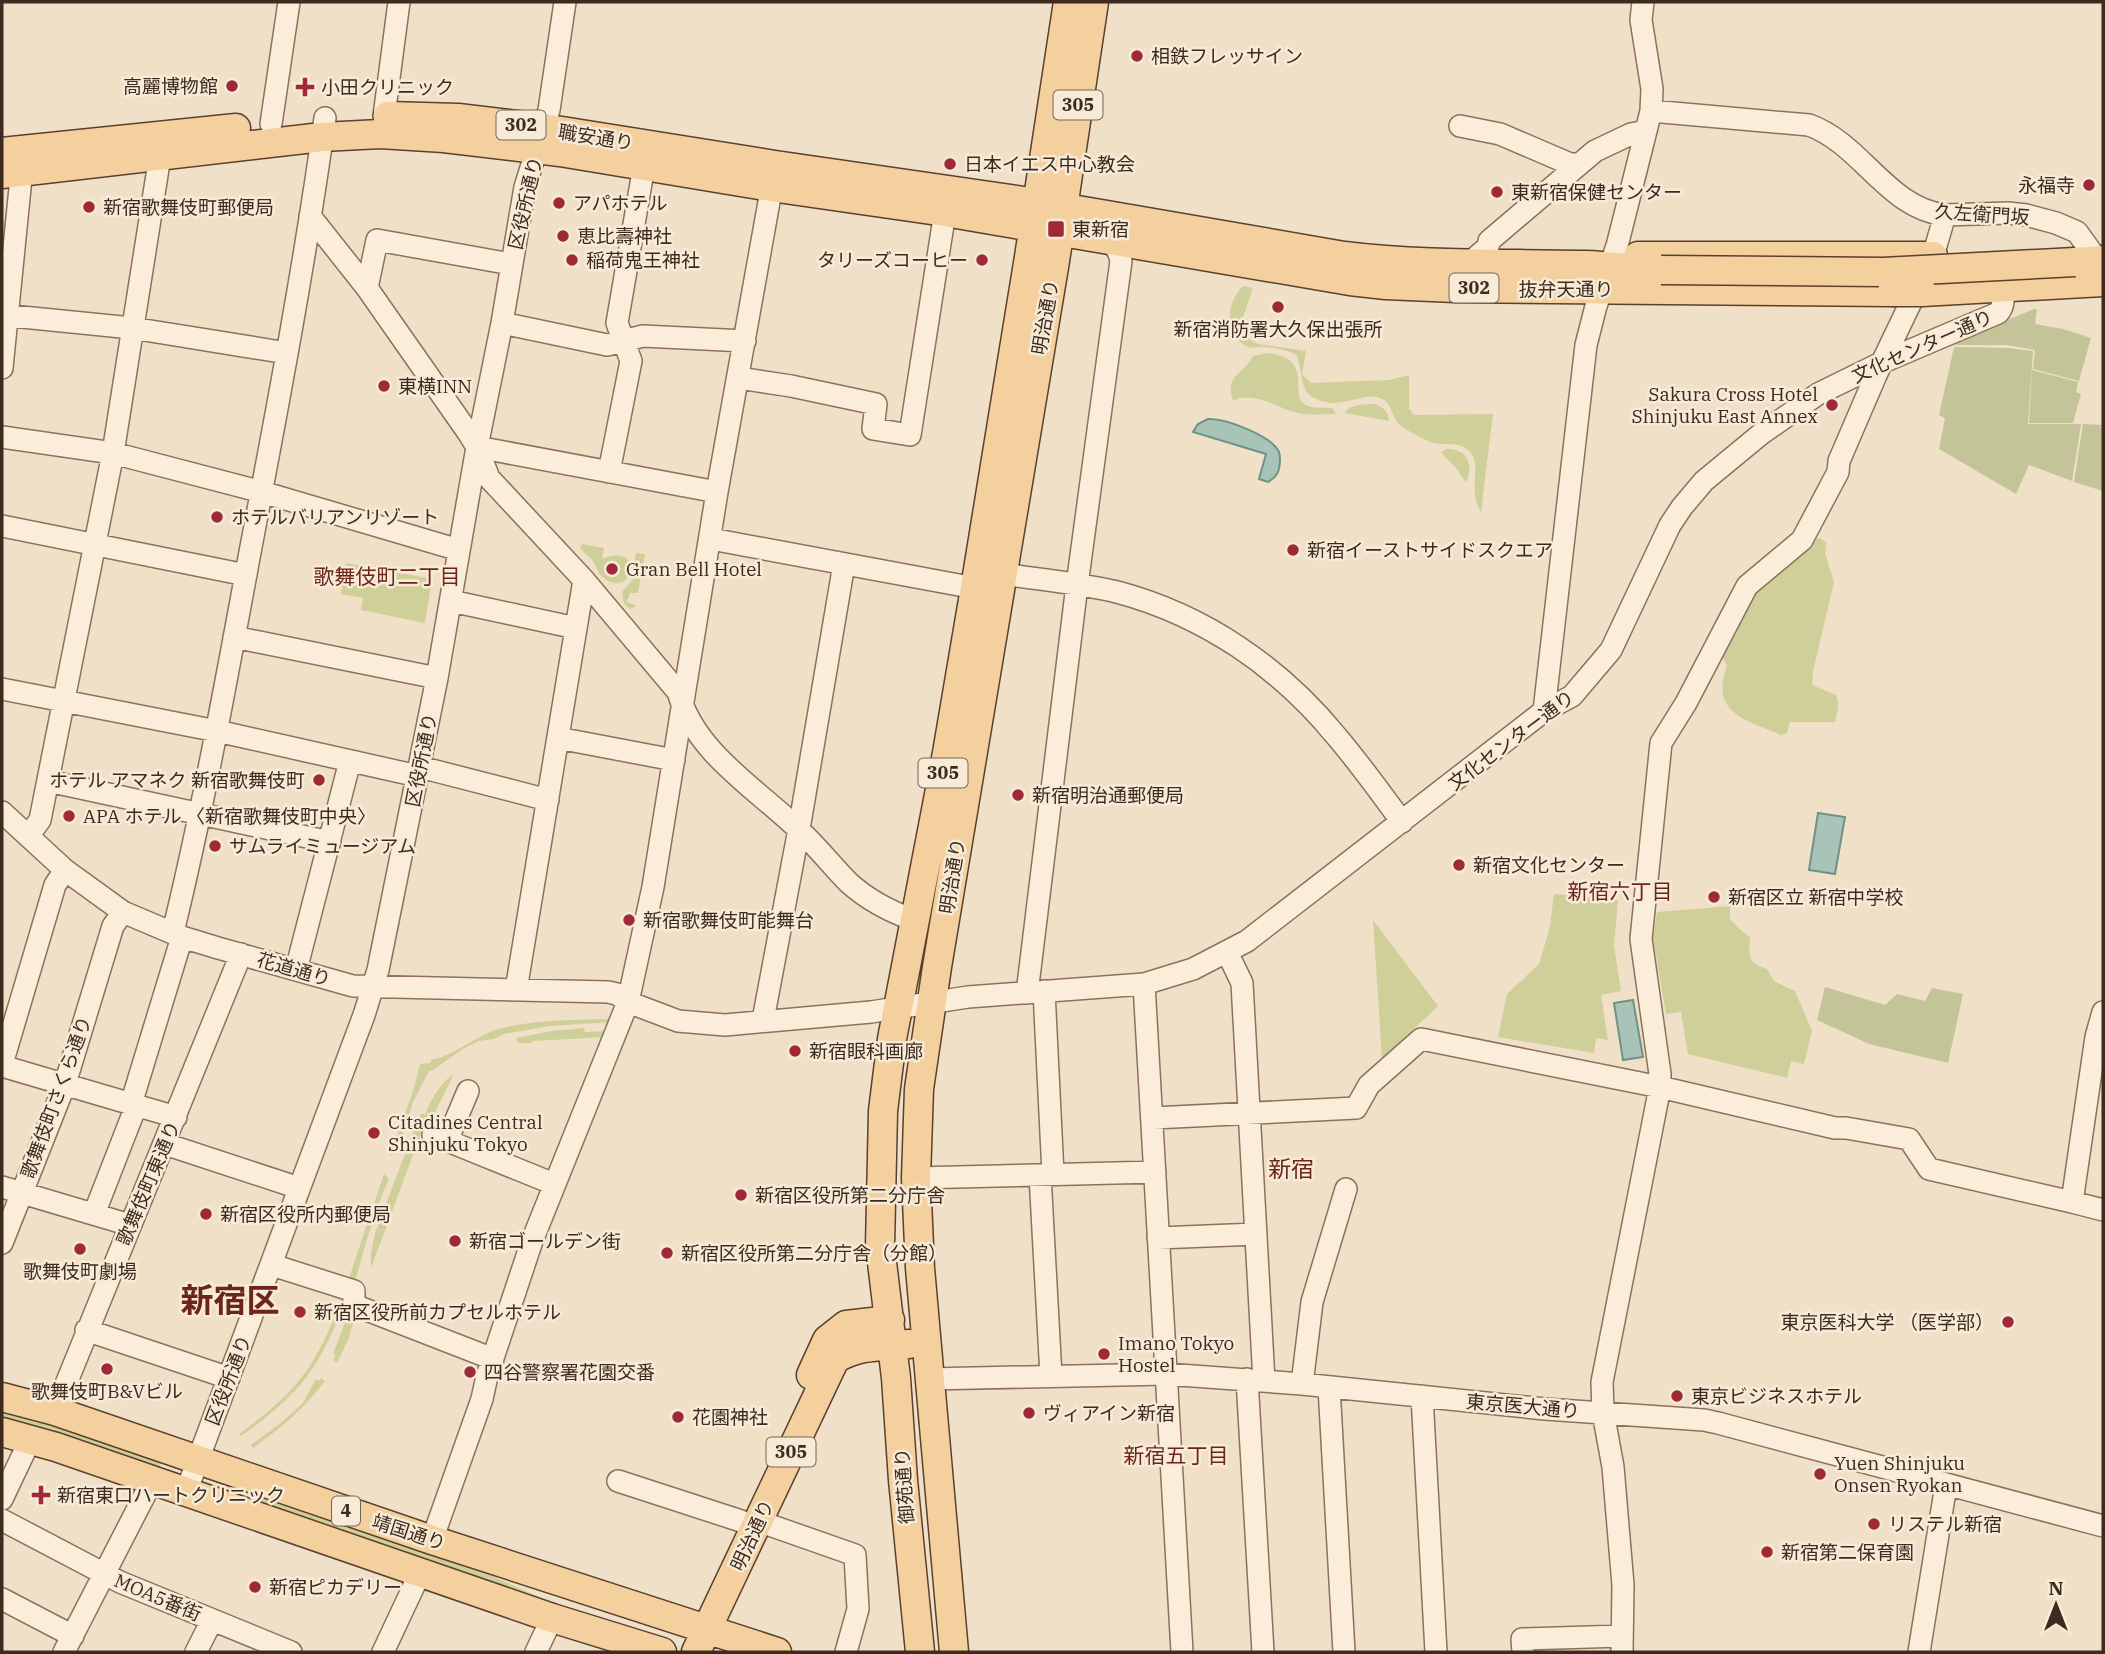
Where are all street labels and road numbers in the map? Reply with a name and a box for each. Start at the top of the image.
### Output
road number: 305 [1054,90,1102,120]
road number: 302 [496,110,546,140]
street label: 職安通り [557,119,635,155]
street label: 区役所通り [503,154,547,252]
street label: 久左衛門坂 [1934,199,2030,229]
road number: 302 [1450,274,1498,302]
street label: 明治通り [1027,277,1063,357]
street label: 抜弁天通り [1518,277,1614,301]
street label: 文化センター通り [1848,304,1996,388]
street label: 文化センター通り [1443,685,1579,795]
street label: 区役所通り [400,711,442,809]
road number: 305 [918,758,968,788]
street label: 明治通り [934,837,970,915]
street label: 花道通り [254,947,334,991]
street label: 歌舞伎町さくら通り [15,1013,97,1181]
street label: 歌舞伎町東通り [111,1117,185,1249]
street label: 区役所通り [200,1331,256,1429]
street label: 東京医大通り [1465,1389,1581,1423]
road number: 305 [766,1437,816,1466]
street label: 御苑通り [889,1447,919,1525]
street label: 明治通り [725,1495,779,1575]
road number: 4 [332,1496,360,1526]
street label: 靖国通り [369,1509,449,1555]
street label: MOA5番街 [111,1568,205,1626]

